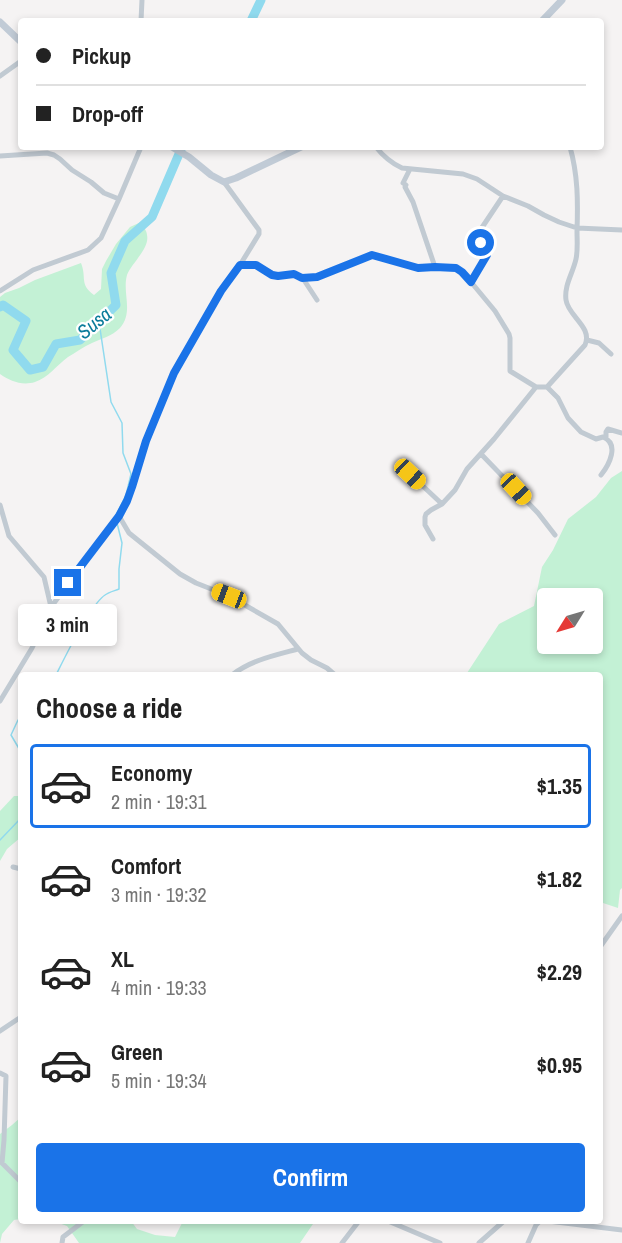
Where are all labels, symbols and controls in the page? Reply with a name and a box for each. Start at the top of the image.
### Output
text: Pickup [72,41,131,71]
text: Drop-off [72,99,143,129]
route start [467,229,494,256]
water label: Susa [71,300,117,345]
car [391,455,429,493]
car [497,470,535,508]
route end [54,569,81,596]
car [209,581,249,611]
north arrow [537,588,603,654]
map controls [537,588,603,654]
callout: 3 min [19,604,118,646]
text: 3 min [46,611,89,638]
text: Choose a ride [36,690,182,726]
text: Economy [111,758,192,788]
icon: car [39,759,93,813]
text: $1.35 [537,771,582,801]
text: 2 min · 19:31 [111,788,207,815]
text: Comfort [111,851,181,881]
icon: car [39,852,93,906]
text: $1.82 [537,864,582,894]
text: 3 min · 19:32 [111,881,207,908]
text: XL [111,944,134,974]
icon: car [39,945,93,999]
text: $2.29 [537,957,582,987]
text: 4 min · 19:33 [111,974,207,1001]
text: Green [111,1037,163,1067]
icon: car [39,1038,93,1092]
text: $0.95 [537,1050,582,1080]
text: 5 min · 19:34 [111,1067,207,1094]
button: Confirm [36,1143,585,1212]

